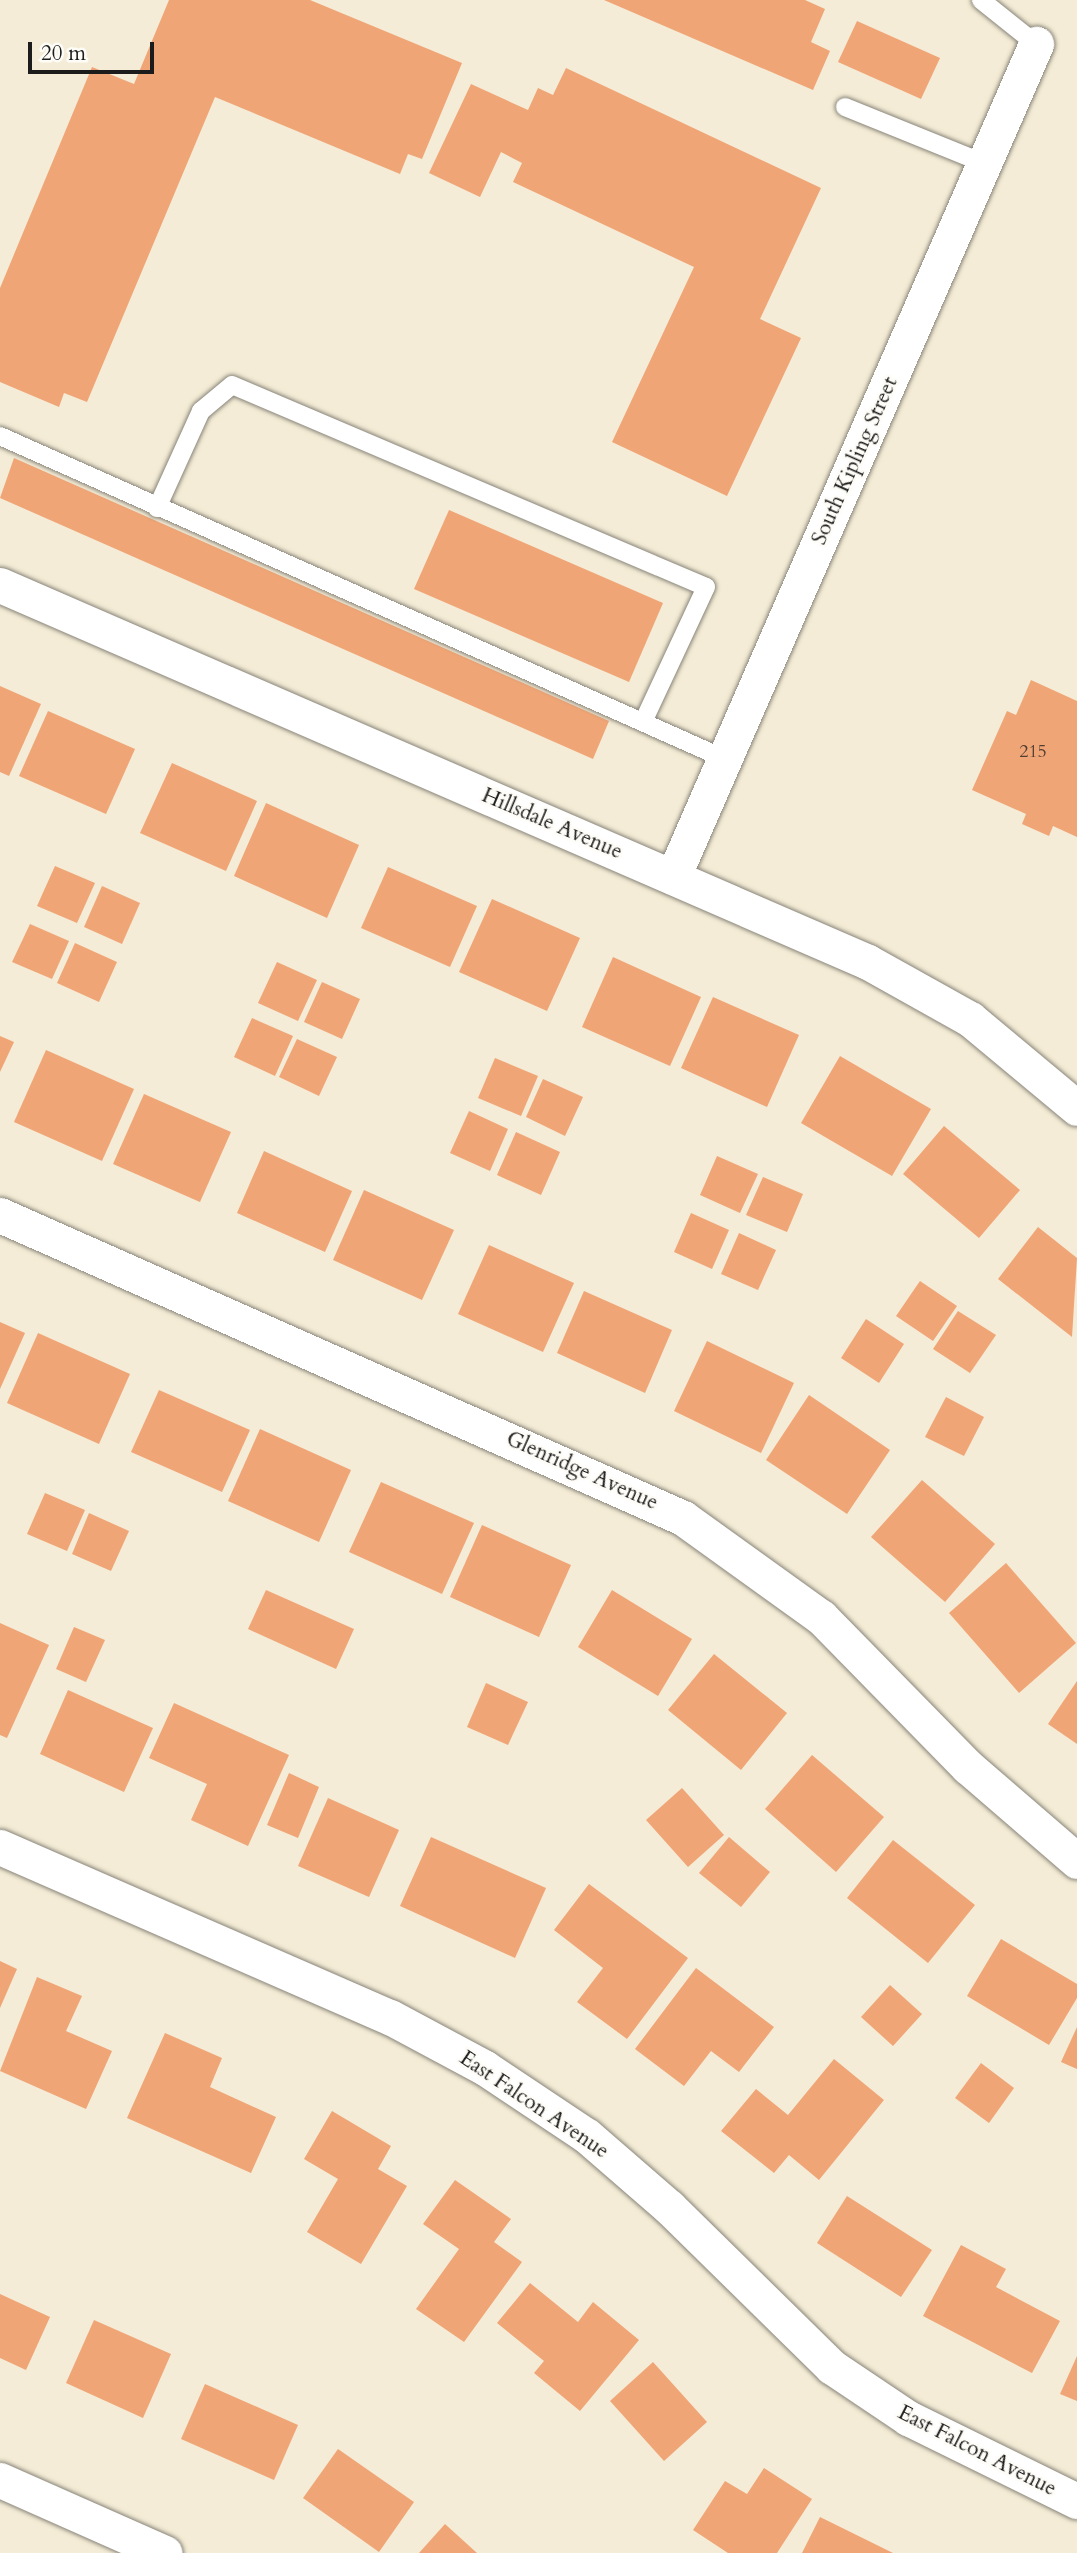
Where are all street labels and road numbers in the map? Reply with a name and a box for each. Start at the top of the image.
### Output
street label: South Kipling Street [807,373,903,549]
street label: Hillsdale Avenue [478,783,626,865]
street label: Glenridge Avenue [502,1426,662,1516]
street label: East Falcon Avenue [455,2046,613,2164]
street label: East Falcon Avenue [894,2400,1060,2502]

